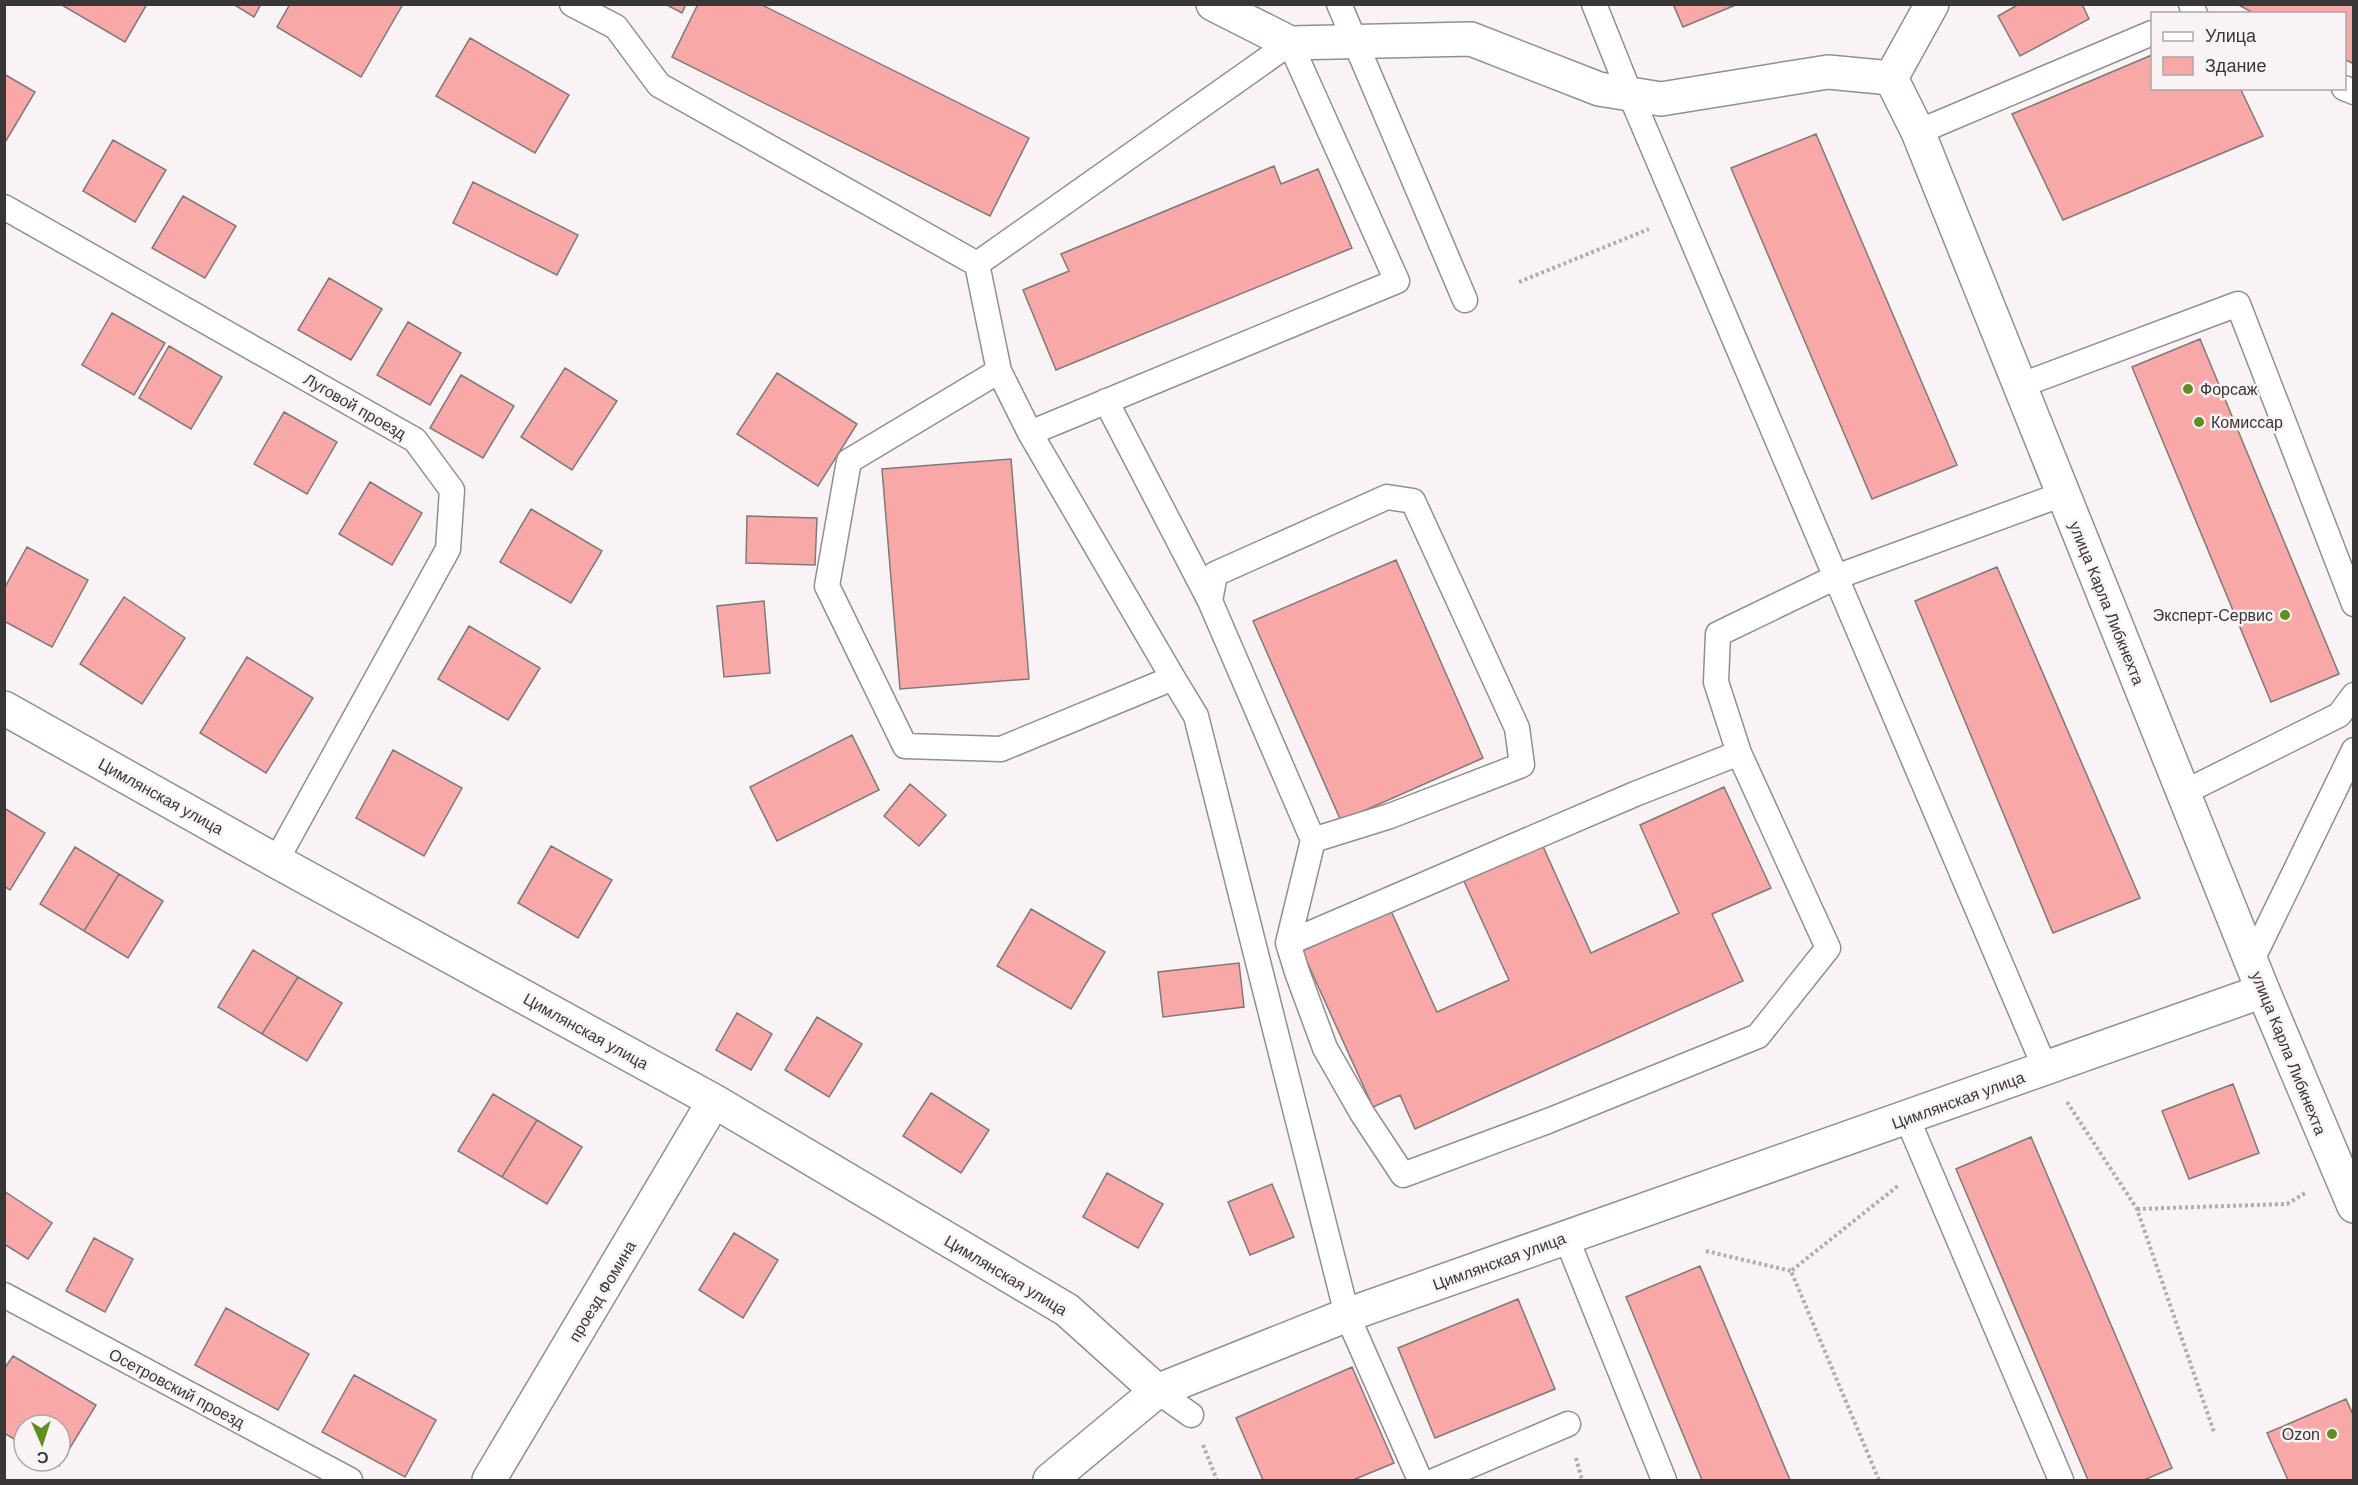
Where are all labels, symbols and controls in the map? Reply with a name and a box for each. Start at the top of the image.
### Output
legend [2151,12,2346,90]
text: Улица [2205,26,2257,46]
text: Здание [2205,56,2266,76]
street label: Луговой проезд [301,370,409,443]
place label: Форсаж [2200,381,2258,398]
marker: Форсаж [2181,382,2195,396]
place label: Комиссар [2211,414,2283,431]
marker: Комиссар [2192,415,2206,429]
street label: улица Карла Либкнехта [2066,519,2147,687]
place label: Эксперт-Сервис [2153,607,2273,624]
marker: Эксперт-Сервис [2278,608,2292,622]
street label: Цимлянская улица [95,755,226,838]
street label: улица Карла Либкнехта [2248,969,2329,1137]
street label: Цимлянская улица [520,990,651,1073]
street label: Цимлянская улица [1890,1069,2027,1132]
street label: Цимлянская улица [1431,1230,1568,1293]
street label: Цимлянская улица [941,1232,1070,1319]
street label: проезд Фомина [566,1238,639,1345]
street label: Осетровский проезд [106,1346,248,1432]
north arrow [12,1413,72,1473]
place label: Ozon [2282,1426,2320,1443]
marker: Ozon [2325,1427,2339,1441]
text: С [36,1449,49,1466]

